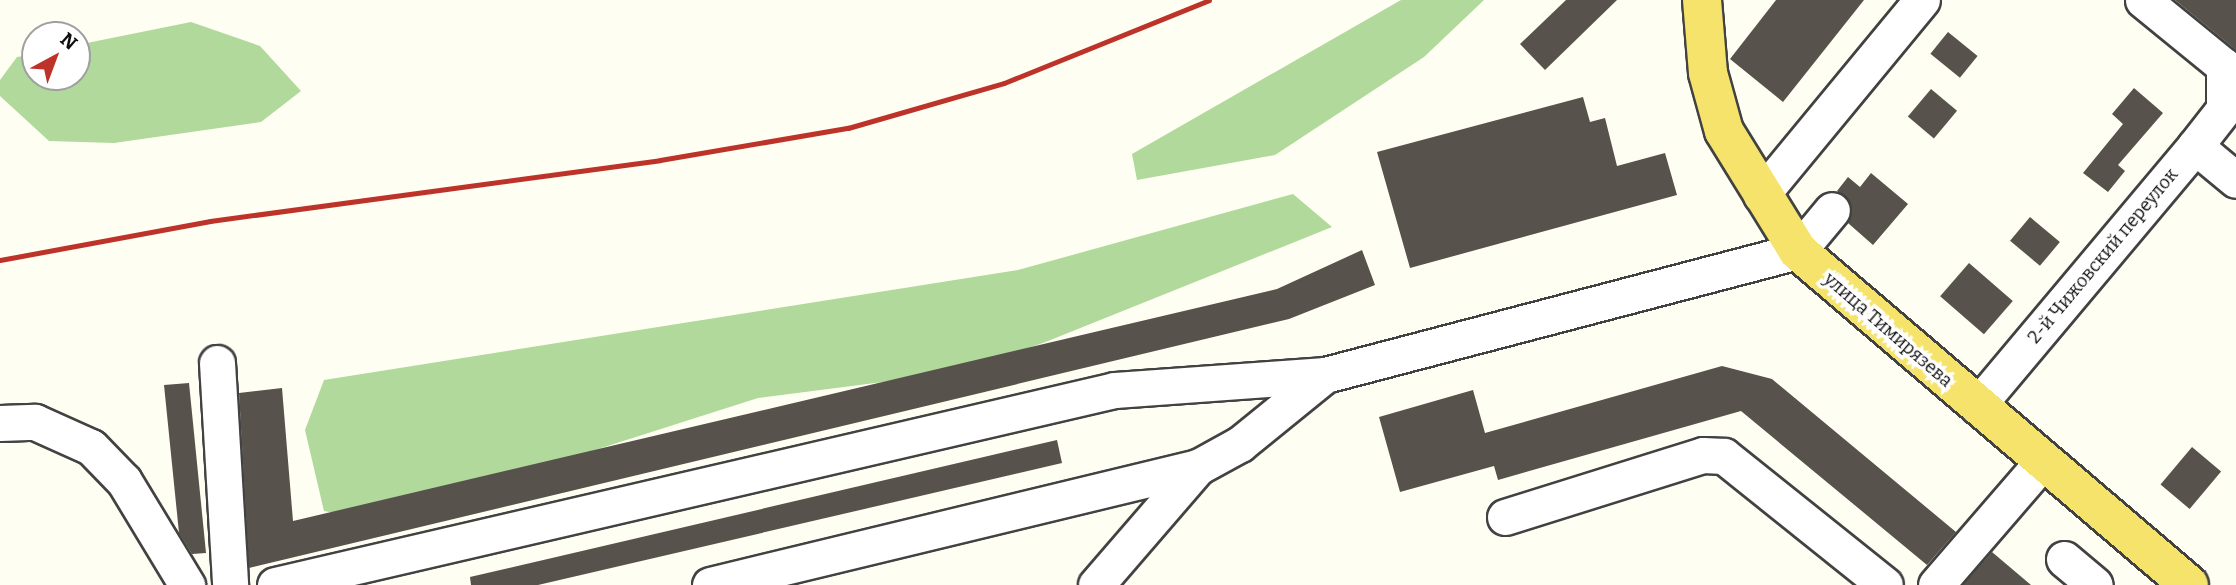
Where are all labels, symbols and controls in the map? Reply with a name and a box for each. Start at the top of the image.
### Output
north arrow [21,21,91,91]
text: N [56,28,82,55]
street label: 2-й Чижовский переулок [2023,164,2183,348]
street label: улица Тимирязева [1819,268,1957,392]

